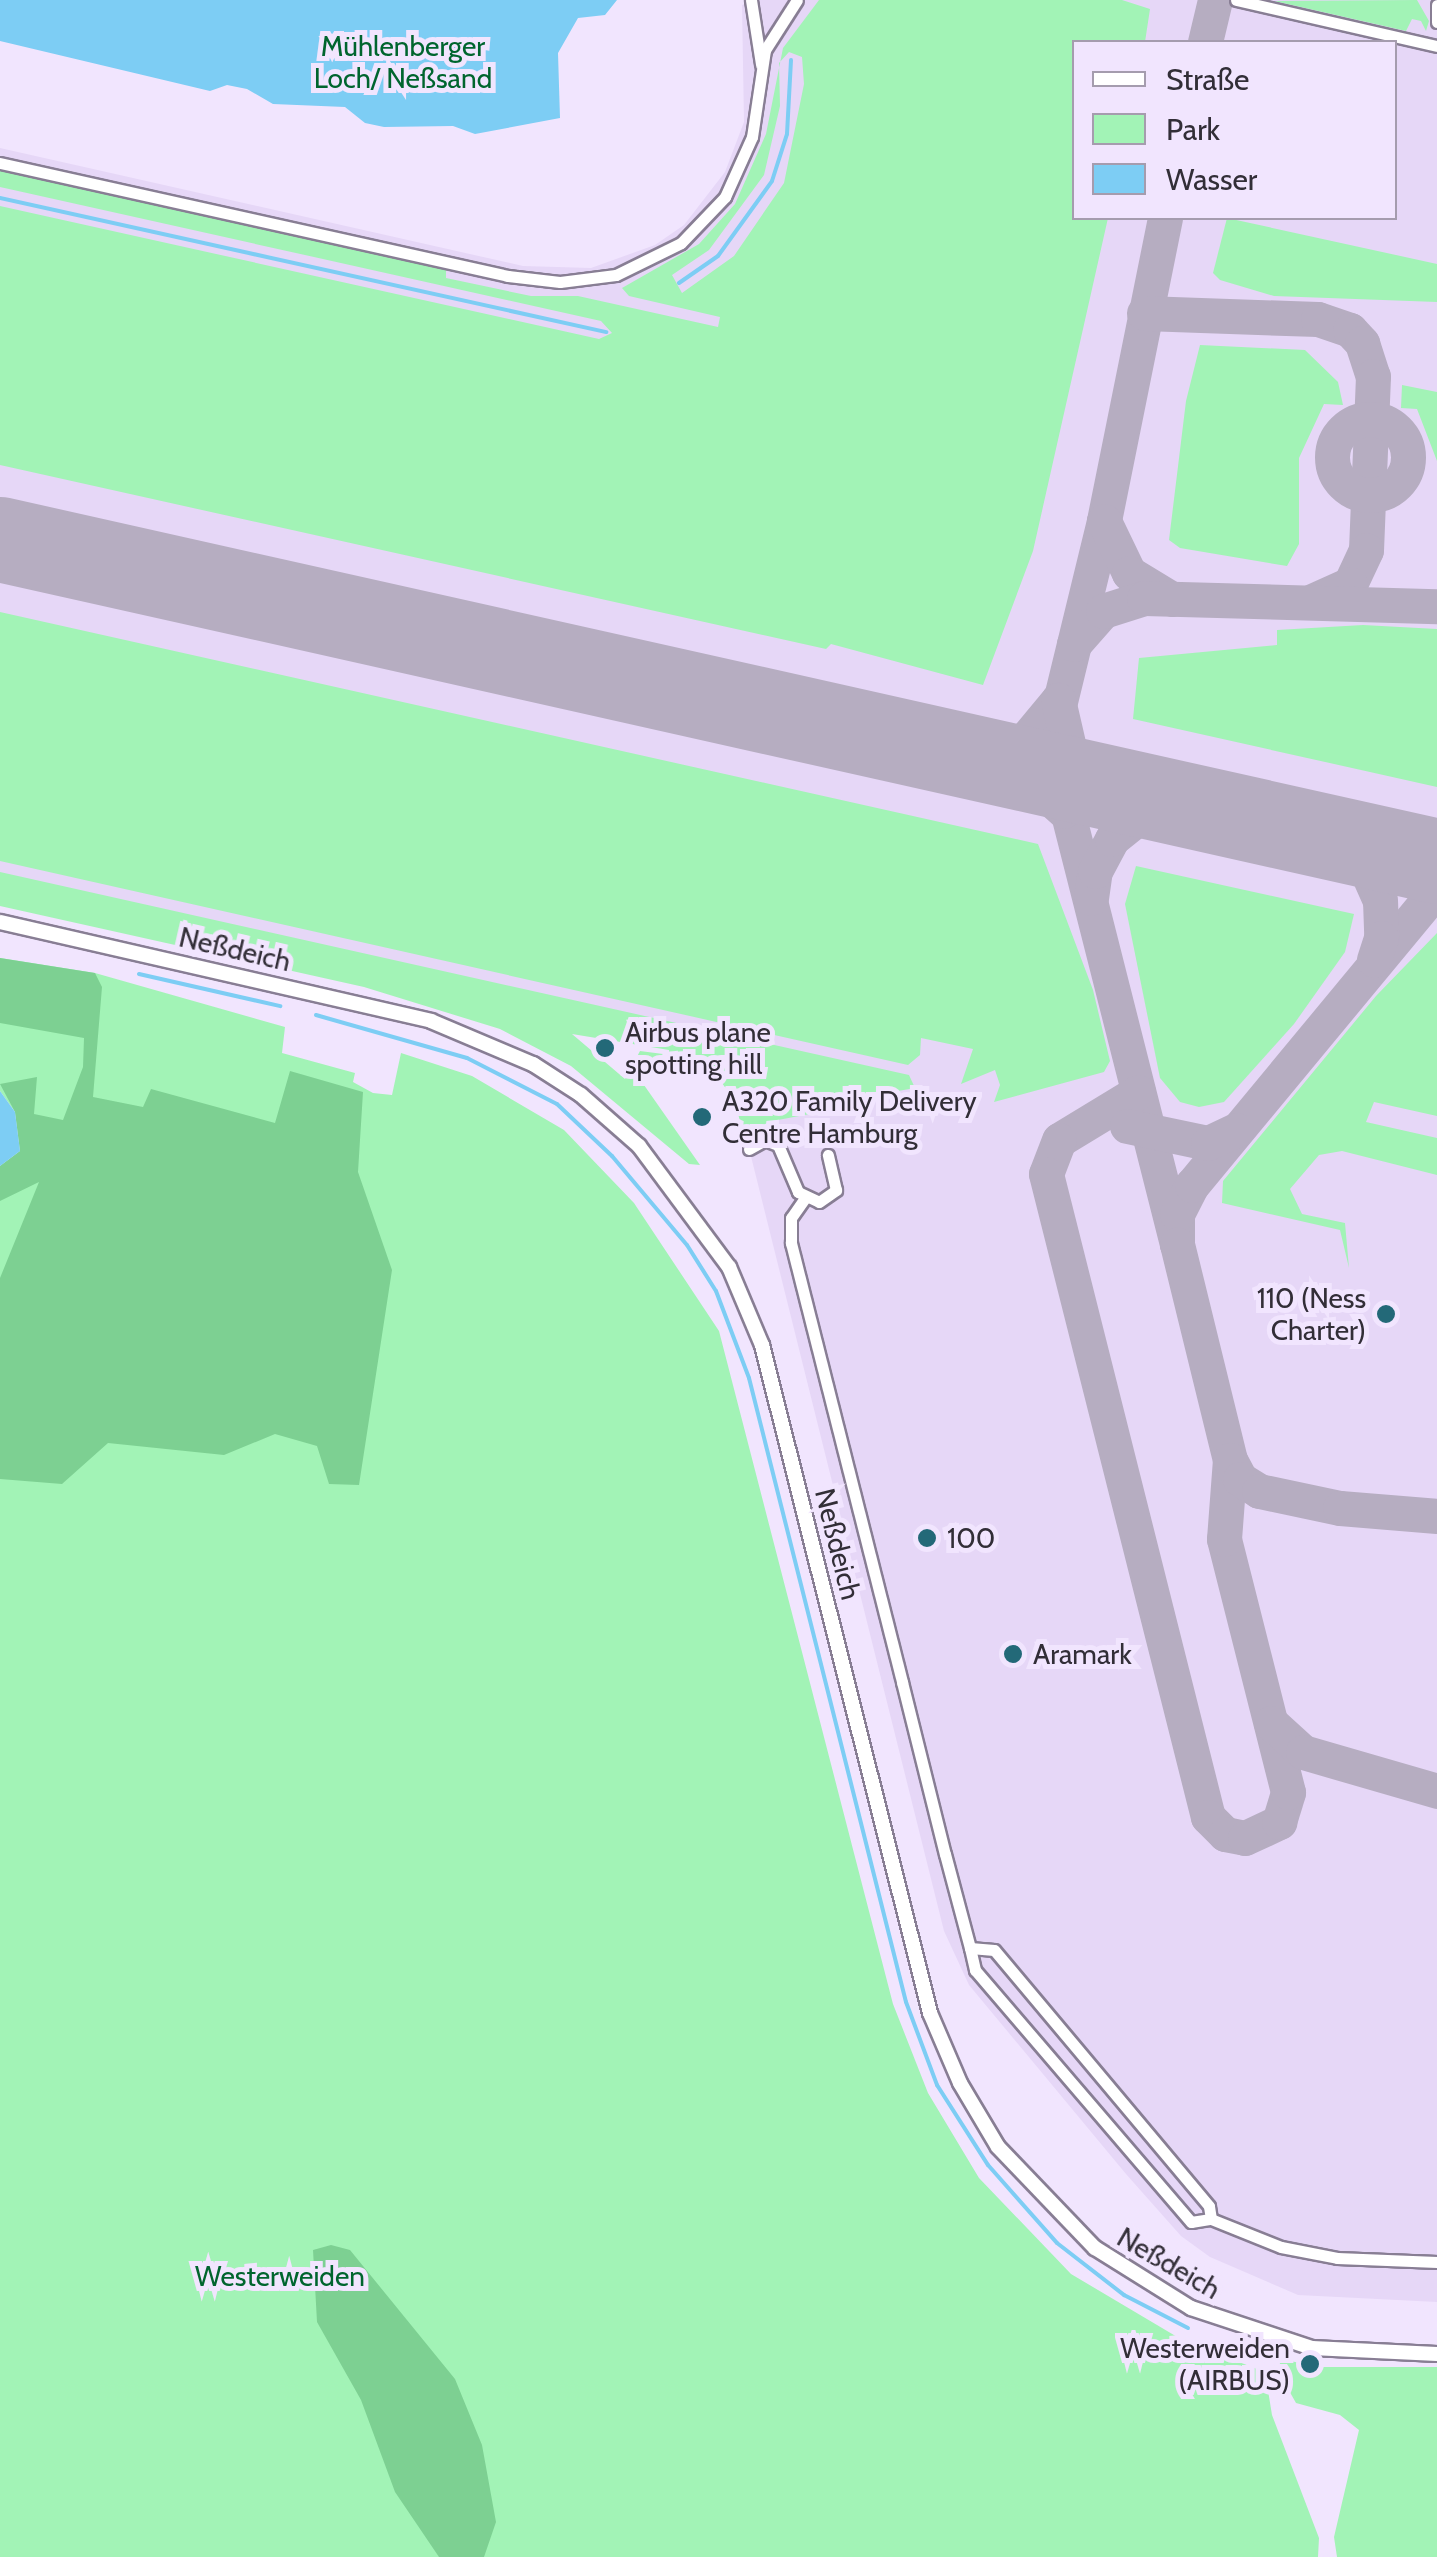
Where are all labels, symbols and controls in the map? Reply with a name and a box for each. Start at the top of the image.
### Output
park label: Mühlenberger Loch/ Neßsand [314,29,492,95]
legend [1072,40,1397,220]
text: Straße [1166,61,1249,98]
text: Park [1166,111,1220,148]
text: Wasser [1166,161,1257,198]
street label: Neßdeich [176,920,294,978]
place label: Airbus plane spotting hill [625,1015,771,1081]
marker: Airbus plane spotting hill [594,1037,616,1059]
place label: A320 Family Delivery Centre Hamburg [722,1084,977,1150]
marker: A320 Family Delivery Centre Hamburg [691,1106,713,1128]
place label: 110 (Ness Charter) [1257,1281,1366,1347]
marker: 110 (Ness Charter) [1375,1303,1397,1325]
street label: Neßdeich [808,1485,868,1603]
place label: 100 [947,1521,995,1555]
marker: 100 [916,1527,938,1549]
place label: Aramark [1033,1637,1132,1671]
marker: Aramark [1002,1643,1024,1665]
street label: Neßdeich [1111,2220,1227,2306]
park label: Westerweiden [195,2259,365,2293]
place label: Westerweiden (AIRBUS) [1120,2331,1290,2397]
marker: Westerweiden (AIRBUS) [1299,2353,1321,2375]

